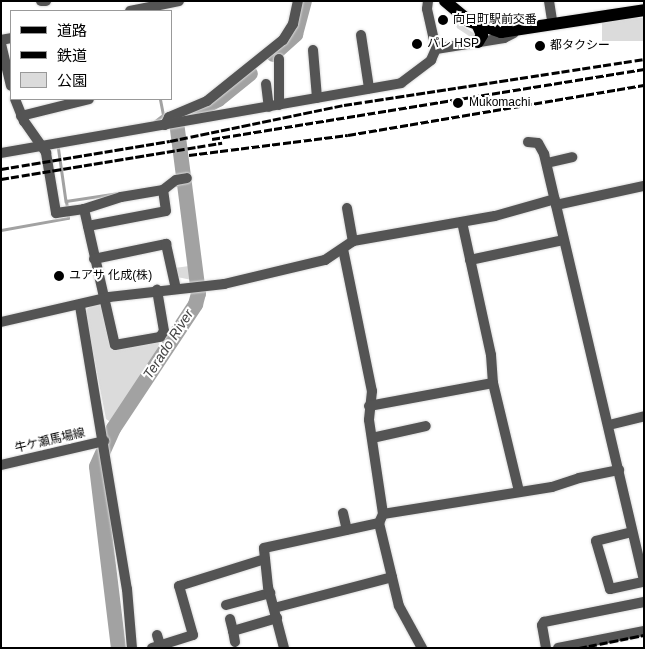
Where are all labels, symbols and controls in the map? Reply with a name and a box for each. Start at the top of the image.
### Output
legend [10,10,172,100]
place label: 向日町駅前交番 [453,13,537,27]
marker: 向日町駅前交番 [437,14,449,26]
text: 道路 [57,22,87,39]
place label: パレ HSP [427,37,479,51]
marker: パレ HSP [411,38,423,50]
place label: 都タクシー [550,39,610,53]
marker: 都タクシー [534,40,546,52]
text: 鉄道 [57,47,87,64]
text: 公園 [57,72,87,89]
marker: Mukomachi [451,96,465,110]
place label: Mukomachi [469,96,530,110]
place label: ユアサ 化成(株) [69,269,152,283]
marker: ユアサ 化成(株) [53,270,65,282]
water label: Terado River [139,306,197,382]
street label: 牛ケ瀬馬場線 [13,426,87,456]

